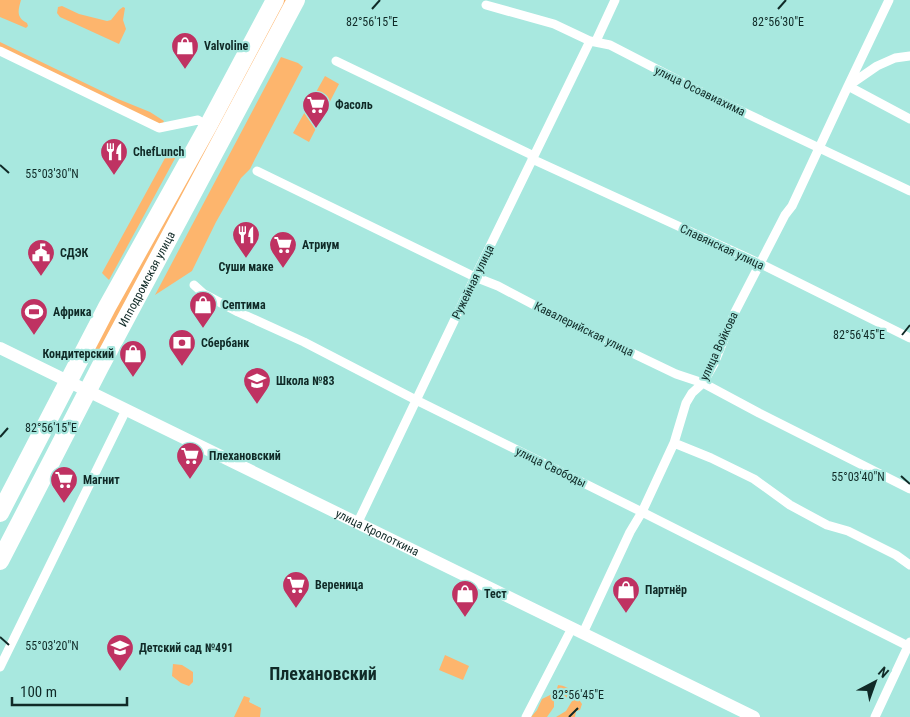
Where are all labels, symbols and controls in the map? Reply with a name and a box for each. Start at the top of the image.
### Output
text: 82°56'15"E [346,15,398,29]
text: 82°56'30"E [752,15,804,29]
shop icon: Valvoline [170,31,200,70]
place label: Valvoline [204,39,249,53]
street label: улица Осоавиахима [652,63,748,119]
supermarket icon: Фасоль [301,90,331,129]
place label: Фасоль [335,98,373,112]
restaurant icon: ChefLunch [99,137,129,176]
place label: ChefLunch [133,145,184,159]
text: 55°03'30"N [25,167,79,181]
restaurant icon: Суши маке [231,220,261,259]
street label: Славянская улица [678,221,767,273]
street label: Ипподромская улица [116,229,178,329]
supermarket icon: Атриум [268,230,298,269]
public building icon: СДЭК [26,238,56,277]
place label: Атриум [302,238,340,252]
street label: Ружейная улица [449,242,497,321]
place label: СДЭК [60,246,89,260]
place label: Суши маке [219,260,274,274]
shop icon: Септима [188,290,218,329]
sports icon: Африка [19,297,49,336]
place label: Септима [222,298,266,312]
street label: Кавалерийская улица [532,299,636,359]
place label: Африка [53,305,92,319]
street label: улица Войкова [697,309,741,382]
bank icon: Сбербанк [167,328,197,367]
text: 82°56'45"E [833,328,885,342]
place label: Сбербанк [201,336,249,350]
shop icon: Кондитерский [118,339,148,378]
place label: Кондитерский [42,347,114,361]
school or university icon: Школа №83 [242,366,272,405]
place label: Школа №83 [276,374,335,388]
text: 82°56'15"E [25,421,77,435]
supermarket icon: Плехановский [175,441,205,480]
street label: улица Свободы [513,444,589,490]
place label: Плехановский [209,449,281,463]
supermarket icon: Магнит [49,465,79,504]
text: 55°03'40"N [831,470,885,484]
place label: Магнит [83,473,120,487]
street label: улица Кропоткина [333,506,422,559]
supermarket icon: Вереница [281,570,311,609]
shop icon: Партнёр [611,575,641,614]
place label: Вереница [315,578,364,592]
shop icon: Тест [450,579,480,618]
place label: Партнёр [645,583,687,597]
place label: Тест [484,587,507,601]
school or university icon: Детский сад №491 [105,633,135,672]
text: 55°03'20"N [25,639,79,653]
place label: Детский сад №491 [139,641,233,655]
north arrow [850,657,900,707]
district label: Плехановский [269,663,377,684]
text: N [875,663,892,681]
scale bar [12,674,128,706]
text: 100 m [20,683,57,701]
text: 82°56'45"E [552,688,604,702]

